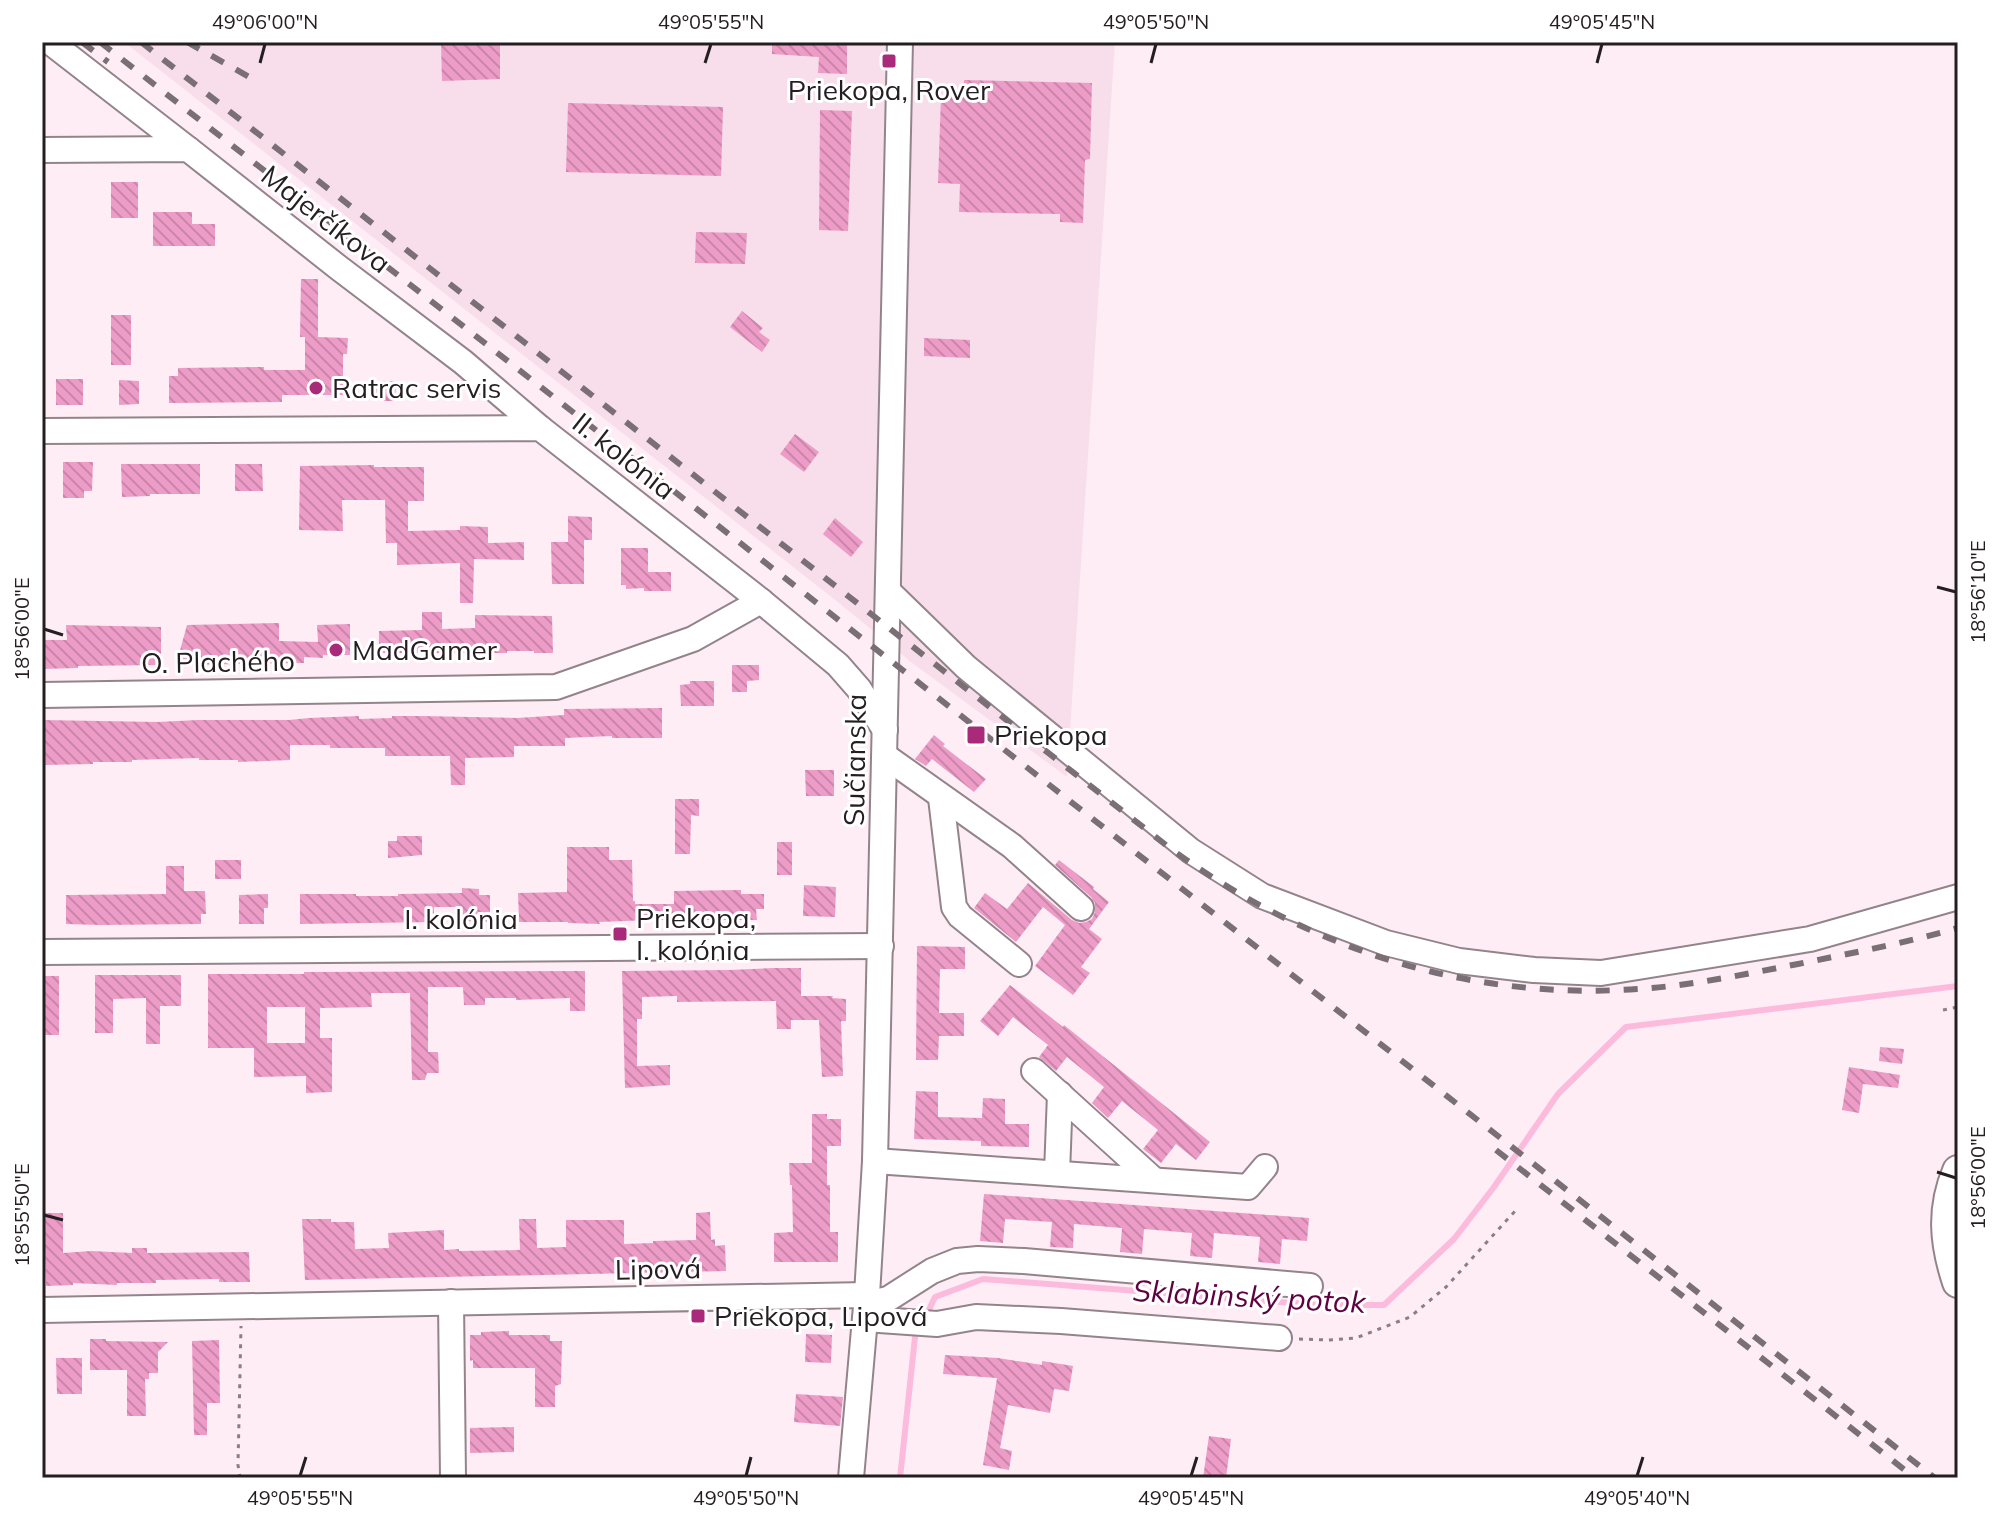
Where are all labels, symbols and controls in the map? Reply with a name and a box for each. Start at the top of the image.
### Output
text: 49°06'00"N [212,9,318,34]
text: 49°05'55"N [658,9,764,34]
text: 49°05'50"N [1103,9,1209,34]
text: 49°05'45"N [1549,9,1655,34]
marker: Priekopa, Rover [880,52,898,70]
place label: Priekopa, Rover [788,72,991,107]
street label: Majerčíkova [255,157,398,280]
place label: Ratrac servis [332,370,501,405]
marker: Ratrac servis [307,379,325,397]
street label: II. kolónia [566,405,683,507]
text: 18°56'10"E [1965,540,1990,644]
text: 18°56'00"E [9,577,34,681]
place label: MadGamer [352,632,498,667]
marker: MadGamer [327,641,345,659]
street label: O. Plachého [141,643,295,680]
street label: Sučianska [836,694,873,826]
place label: Priekopa [994,717,1108,752]
marker: Priekopa [965,724,987,746]
place label: Priekopa, I. kolónia [636,900,756,967]
street label: I. kolónia [404,901,518,936]
marker: Priekopa, I. kolónia [611,925,629,943]
text: 18°56'00"E [1965,1126,1990,1230]
text: 18°55'50"E [9,1163,34,1267]
street label: Lipová [615,1250,701,1287]
water label: Sklabinský potok [1131,1271,1368,1321]
place label: Priekopa, Lipová [714,1298,928,1333]
marker: Priekopa, Lipová [689,1307,707,1325]
text: 49°05'55"N [247,1485,353,1510]
text: 49°05'50"N [693,1485,799,1510]
text: 49°05'45"N [1138,1485,1244,1510]
text: 49°05'40"N [1584,1485,1690,1510]

